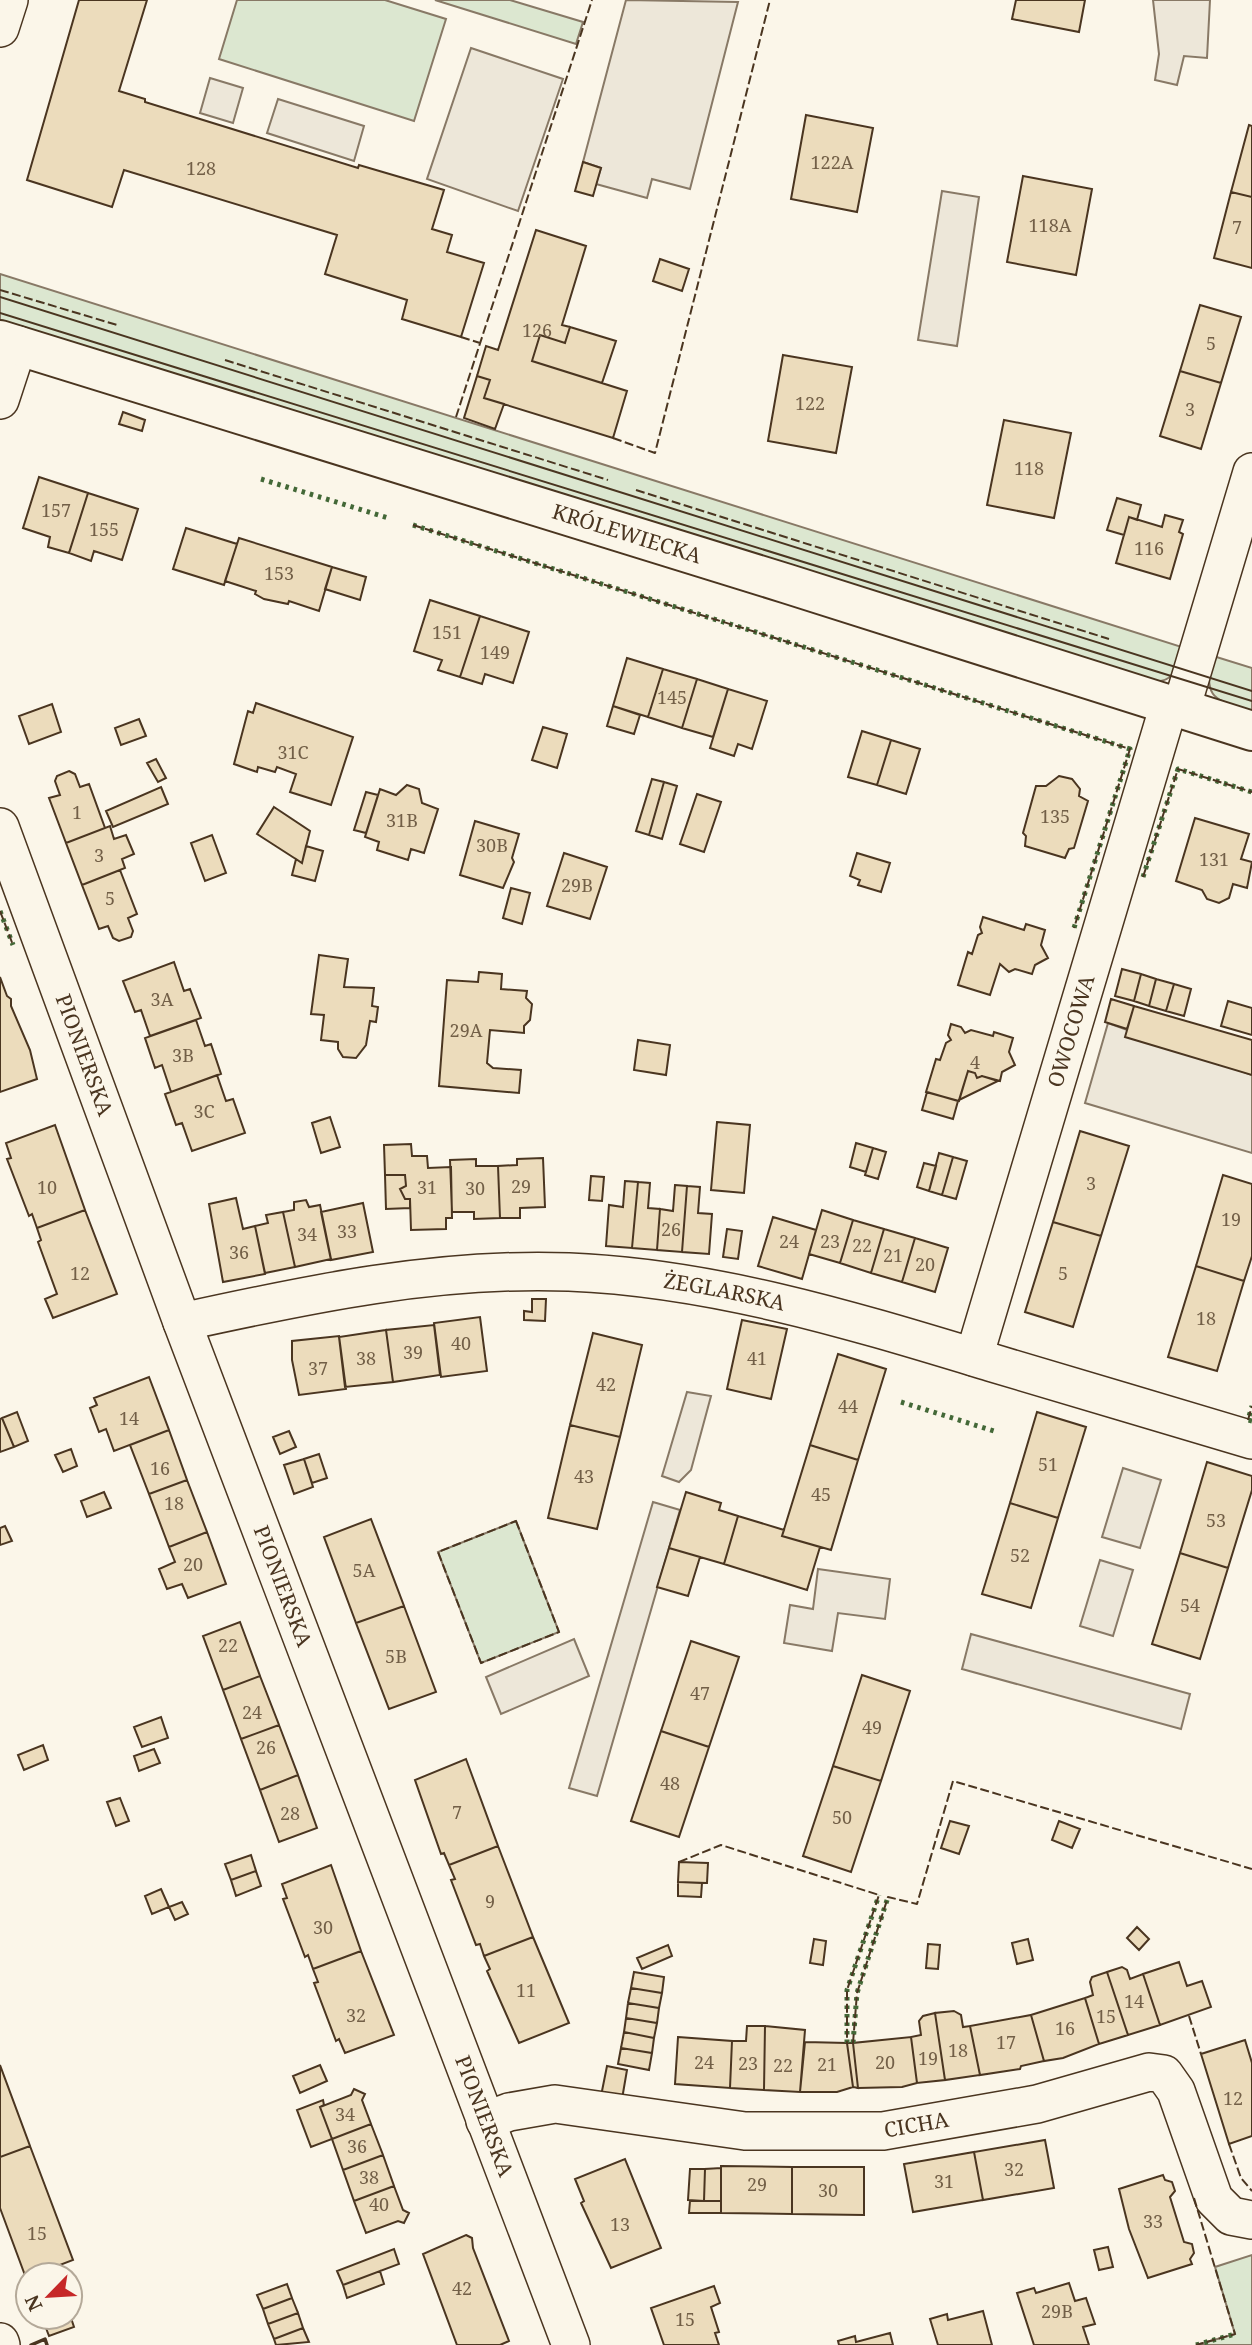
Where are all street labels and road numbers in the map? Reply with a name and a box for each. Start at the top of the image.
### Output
street label: KRÓLEWIECKA [549,497,705,569]
street label: OWOCOWA [1040,971,1101,1090]
street label: PIONIERSKA [50,990,120,1120]
street label: ŻEGLARSKA [662,1266,788,1317]
street label: PIONIERSKA [248,1521,319,1651]
street label: PIONIERSKA [449,2051,521,2181]
street label: CICHA [882,2105,951,2144]

